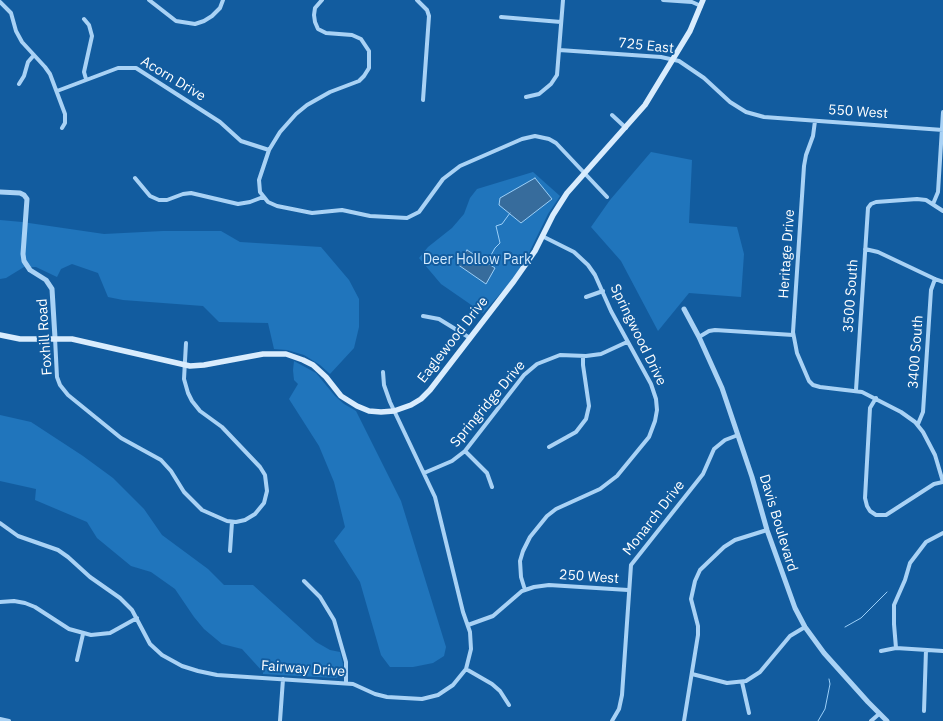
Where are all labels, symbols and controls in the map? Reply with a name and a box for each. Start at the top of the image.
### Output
street label: 725 East [617,35,675,57]
street label: Acorn Drive [138,53,208,105]
street label: 550 West [827,102,889,122]
street label: Heritage Drive [776,209,798,299]
park label: Deer Hollow Park [423,252,531,268]
street label: 3500 South [840,259,862,333]
street label: Springwood Drive [606,282,670,388]
street label: Eaglewood Drive [414,294,492,386]
street label: Foxhill Road [34,298,56,376]
street label: 3400 South [905,315,927,389]
street label: Springridge Drive [447,357,529,451]
street label: Davis Boulevard [755,472,801,574]
street label: Monarch Drive [620,477,688,559]
street label: 250 West [558,567,620,587]
street label: Fairway Drive [260,658,346,680]

